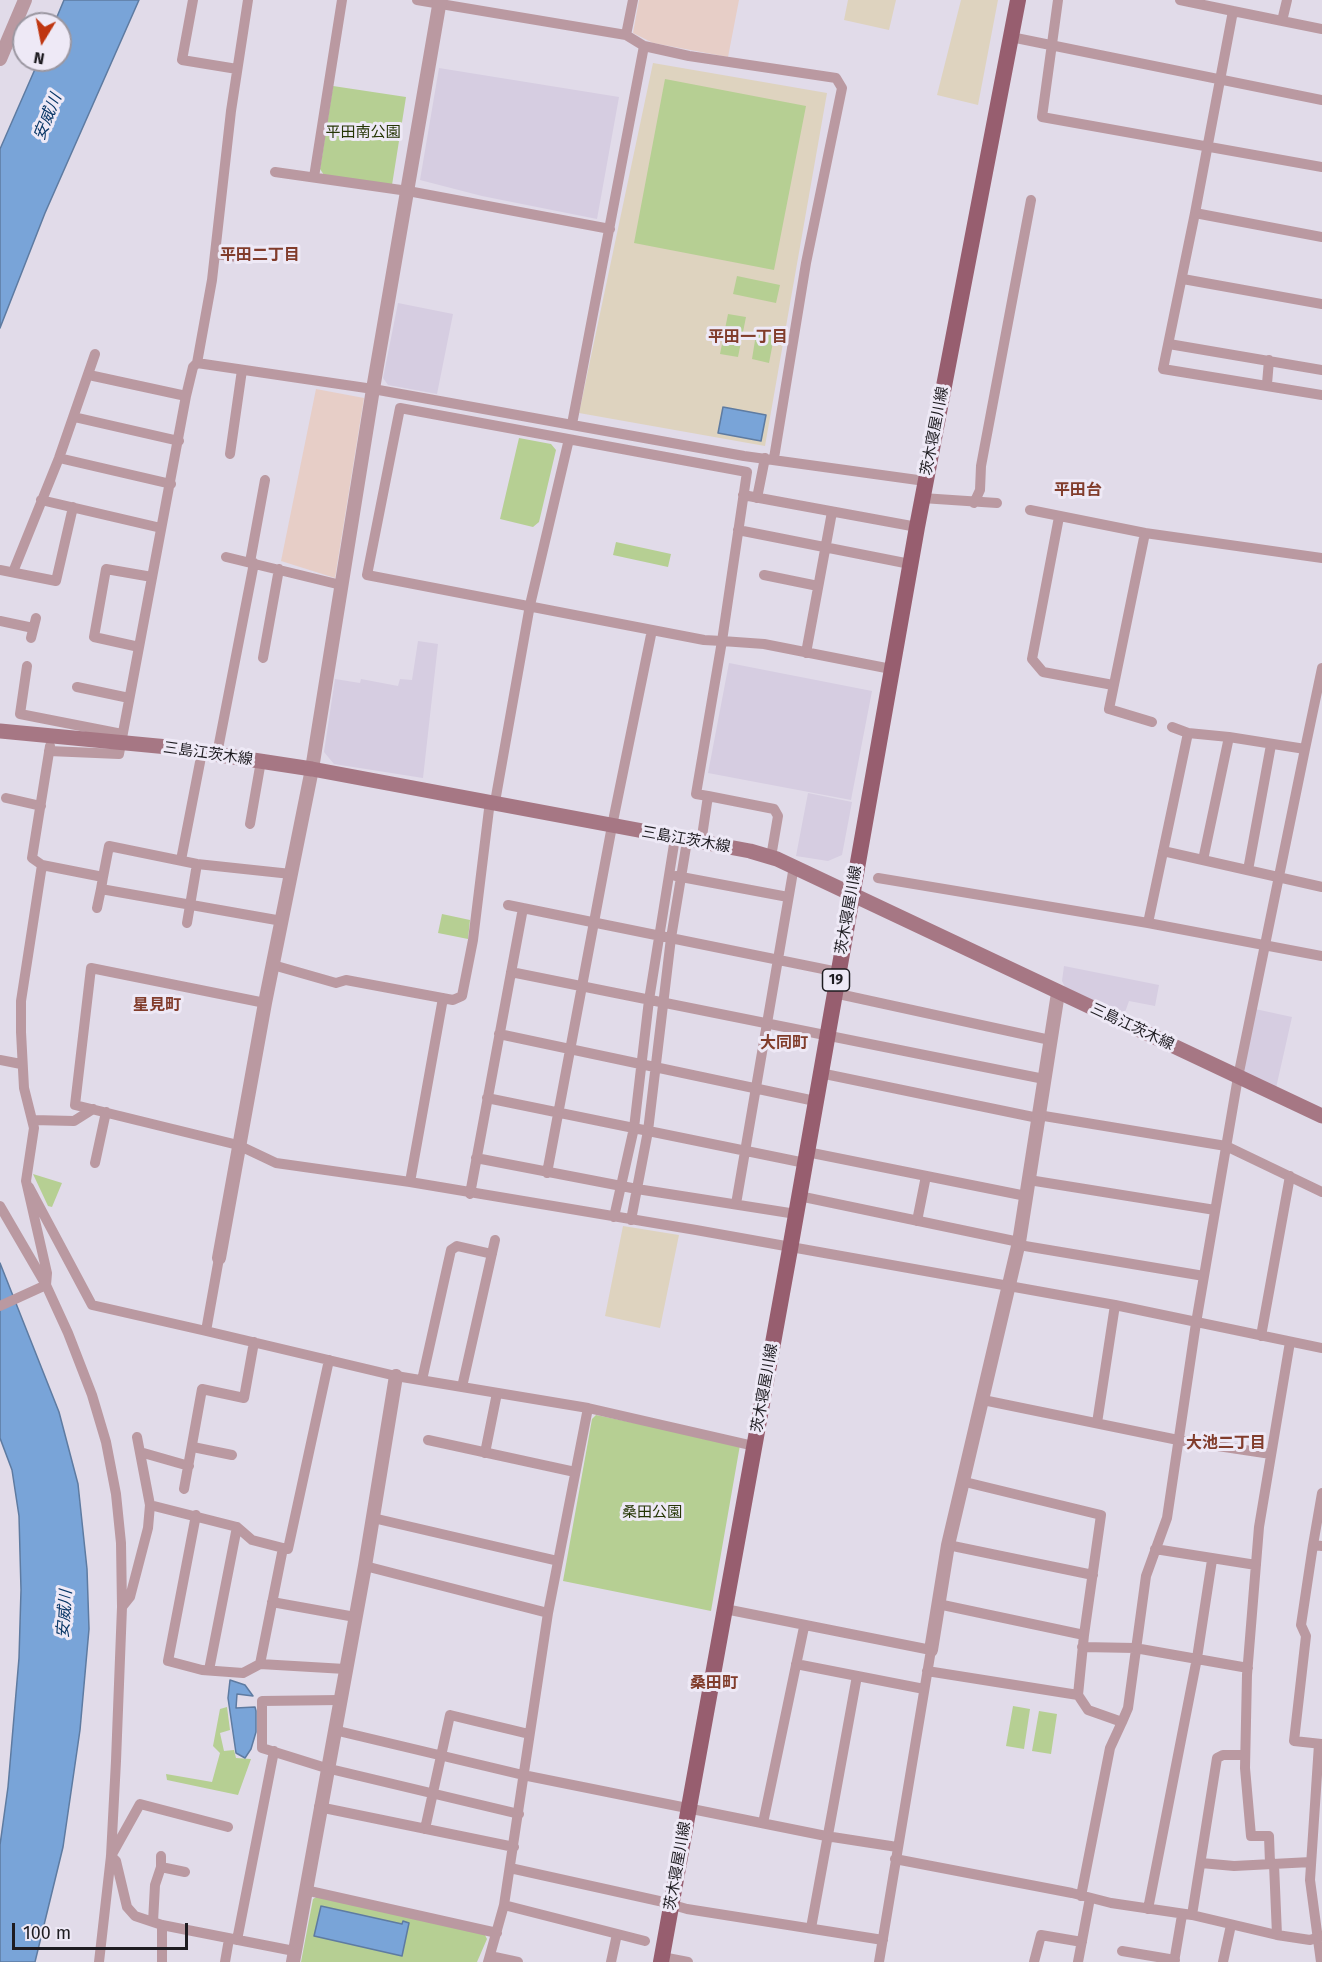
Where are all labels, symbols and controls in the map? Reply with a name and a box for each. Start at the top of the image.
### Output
north arrow [12,12,72,72]
text: N [32,48,46,69]
water label: 安威川 [30,91,66,143]
park label: 平田南公園 [326,124,400,142]
district label: 平田二丁目 [220,246,300,266]
district label: 平田一丁目 [708,328,788,348]
street label: 茨木寝屋川線 [918,385,952,477]
district label: 平田台 [1054,481,1102,501]
street label: 三島江茨木線 [162,739,254,769]
street label: 三島江茨木線 [640,823,732,857]
street label: 茨木寝屋川線 [832,864,866,956]
road number: 19 [822,969,850,991]
district label: 星見町 [133,996,181,1016]
street label: 三島江茨木線 [1087,1000,1177,1054]
district label: 大同町 [760,1034,808,1054]
street label: 茨木寝屋川線 [748,1342,782,1434]
district label: 大池二丁目 [1186,1434,1266,1454]
park label: 桑田公園 [622,1504,682,1522]
water label: 安威川 [54,1589,76,1639]
district label: 桑田町 [690,1674,738,1694]
street label: 茨木寝屋川線 [661,1820,695,1912]
scale bar [15,1911,190,1949]
text: 100 m [23,1922,71,1944]

